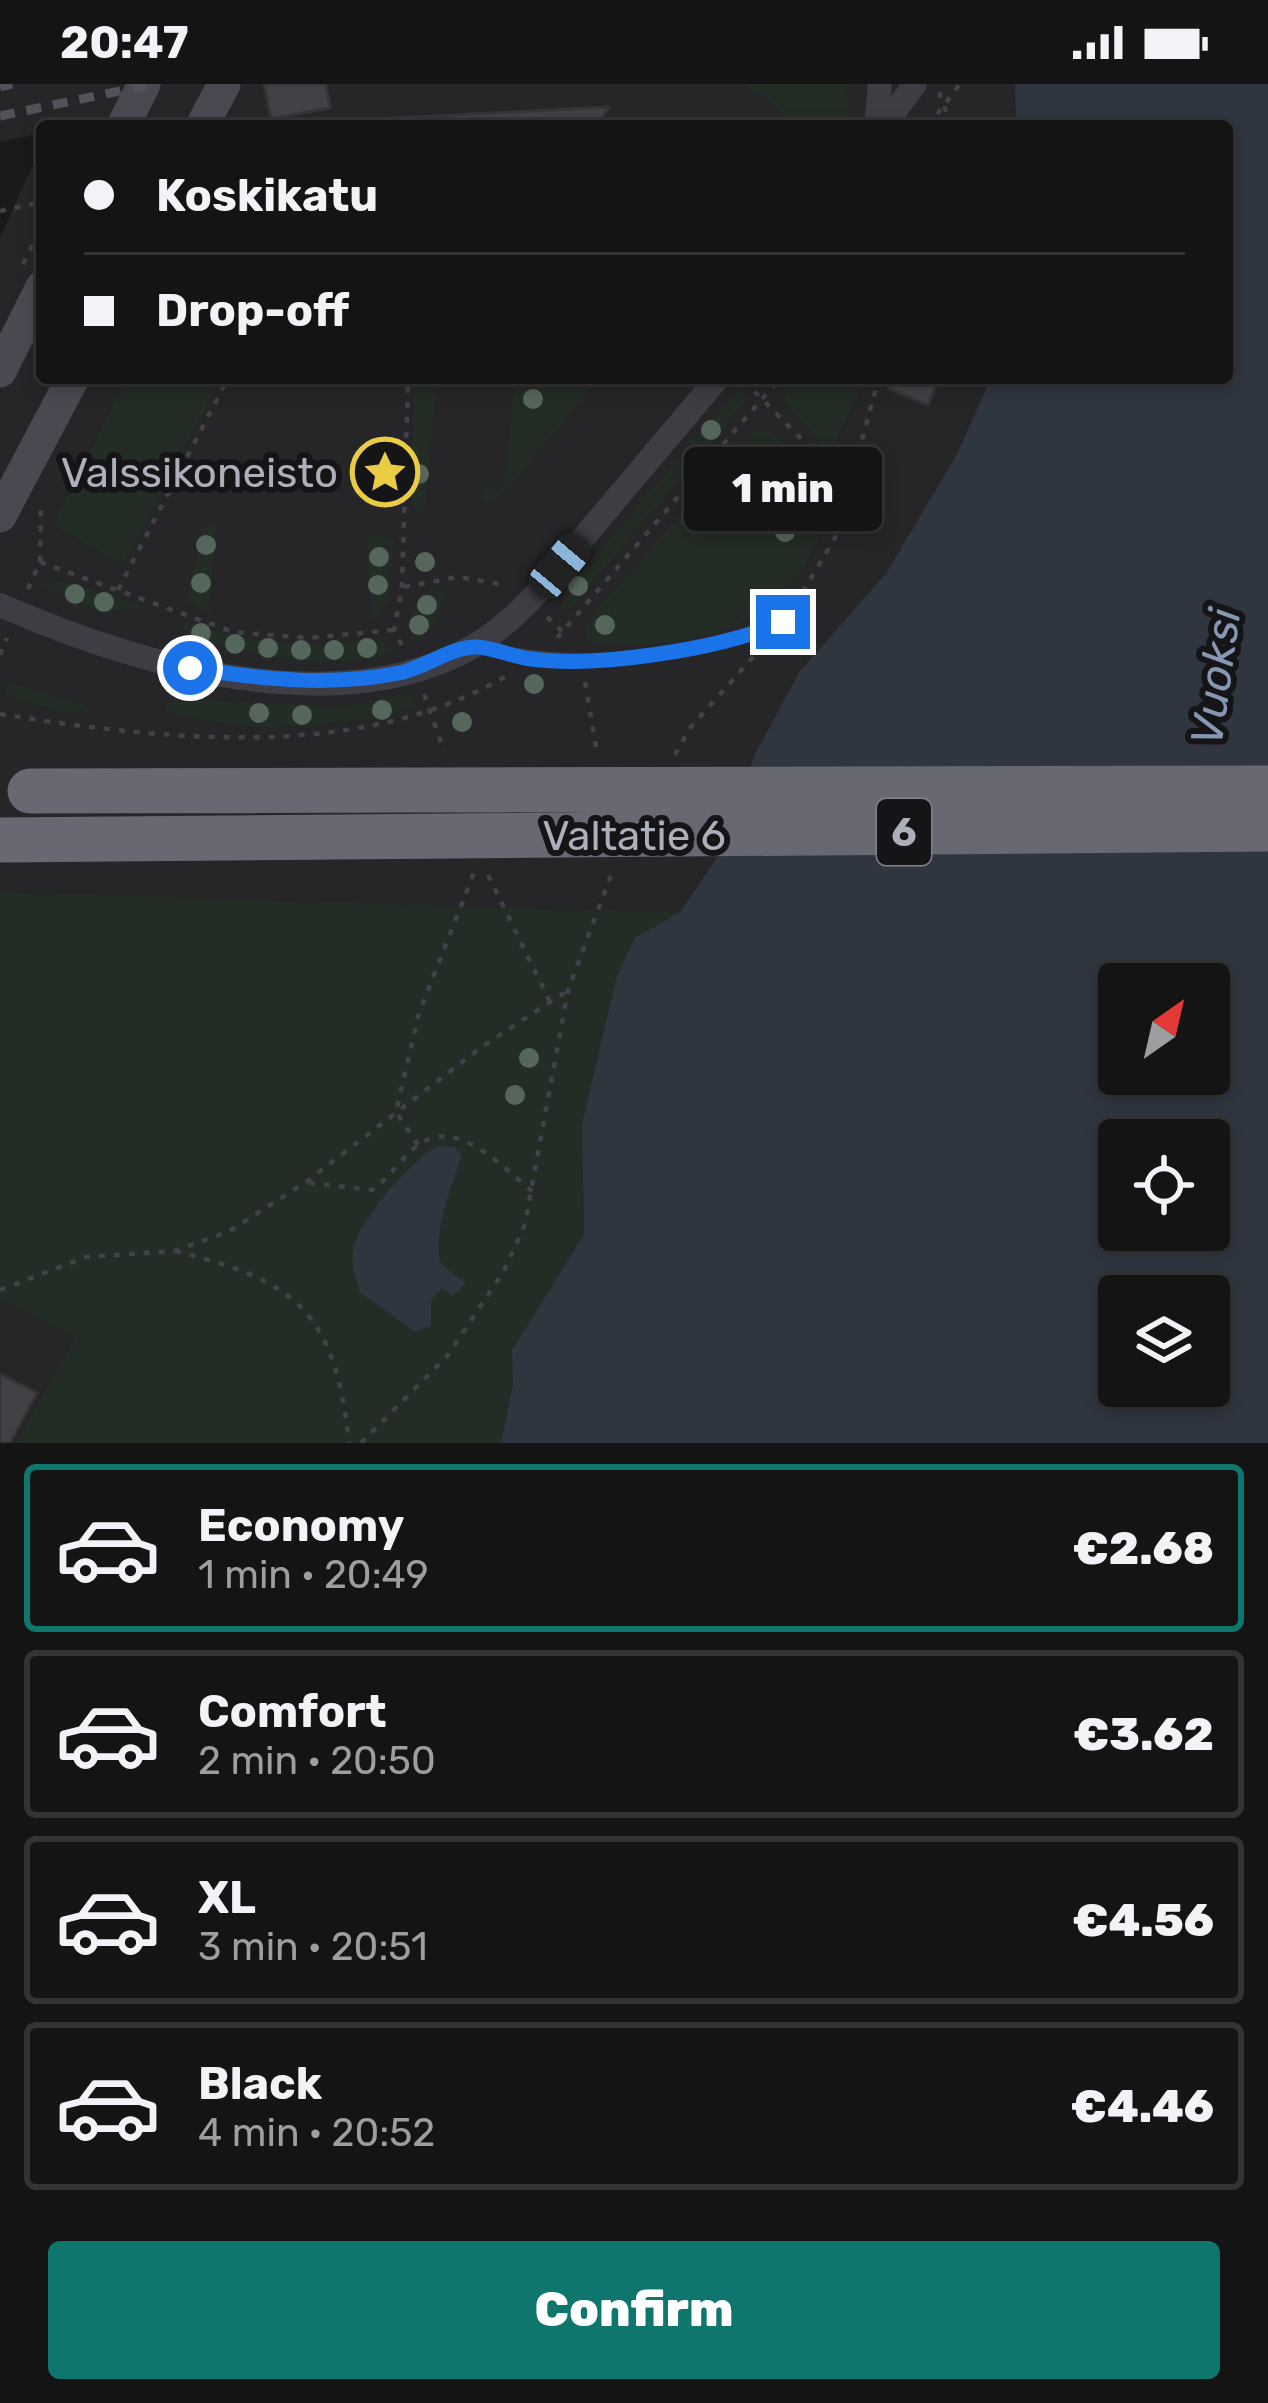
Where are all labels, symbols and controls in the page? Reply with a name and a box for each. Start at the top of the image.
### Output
text: 20:47 [60,16,188,69]
text: Koskikatu [156,169,378,222]
text: Drop-off [156,284,349,337]
place icon: Valssikoneisto [350,437,420,507]
place label: Valssikoneisto [61,448,338,498]
callout: 1 min [684,448,882,532]
text: 1 min [732,466,834,512]
car [523,527,597,605]
route end [756,595,810,649]
water label: Vuoksi [1180,604,1251,749]
route start [163,641,217,695]
road number: 6 [877,799,931,865]
street label: Valtatie 6 [542,811,726,861]
north arrow [1098,963,1230,1095]
map controls [1098,963,1230,1407]
button: locate [1098,1119,1230,1251]
button: layers [1098,1275,1230,1407]
icon: car [54,1494,162,1602]
text: Economy [198,1499,404,1552]
text: €2.68 [1073,1522,1214,1575]
text: 1 min · 20:49 [198,1552,429,1598]
icon: car [54,1680,162,1788]
text: Comfort [198,1685,387,1738]
text: €3.62 [1073,1708,1214,1761]
text: 2 min · 20:50 [198,1738,436,1784]
icon: car [54,1866,162,1974]
text: XL [198,1871,256,1924]
text: €4.56 [1073,1894,1214,1947]
text: 3 min · 20:51 [198,1924,428,1970]
icon: car [54,2052,162,2160]
text: Black [198,2057,322,2110]
text: €4.46 [1071,2080,1214,2133]
text: 4 min · 20:52 [198,2110,435,2156]
button: Confirm [48,2241,1220,2379]

